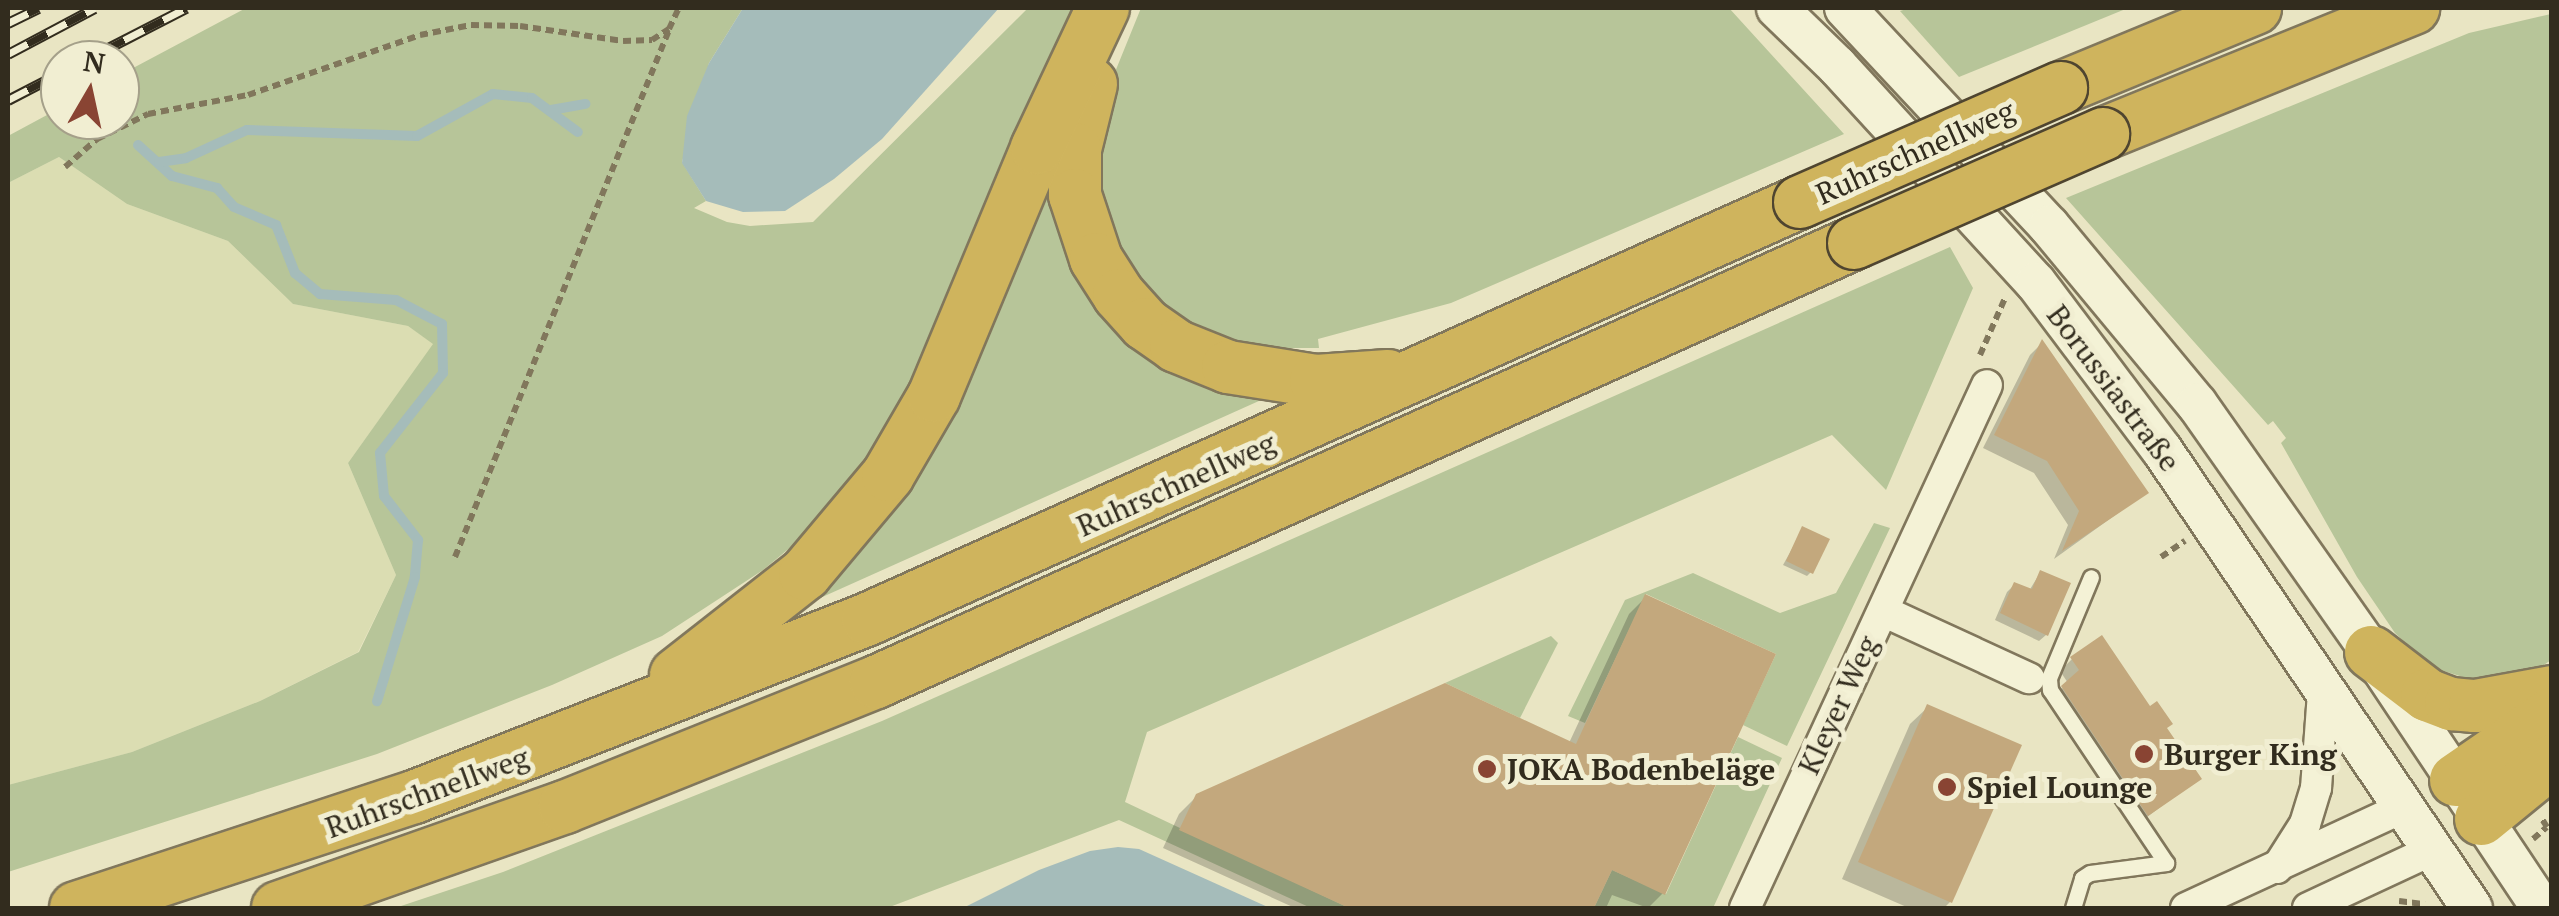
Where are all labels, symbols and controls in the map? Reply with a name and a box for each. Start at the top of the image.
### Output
north arrow [40,40,140,140]
text: N [81,42,108,82]
street label: Ruhrschnellweg [1810,92,2020,212]
street label: Borussiastraße [2040,298,2188,478]
street label: Ruhrschnellweg [1071,424,1281,544]
street label: Kleyer Weg [1790,630,1886,780]
place label: Burger King [2164,736,2337,772]
street label: Ruhrschnellweg [321,739,533,845]
marker: Burger King [2133,743,2155,765]
place label: JOKA Bodenbeläge [1507,751,1776,787]
marker: JOKA Bodenbeläge [1476,758,1498,780]
place label: Spiel Lounge [1967,769,2152,805]
marker: Spiel Lounge [1936,776,1958,798]

